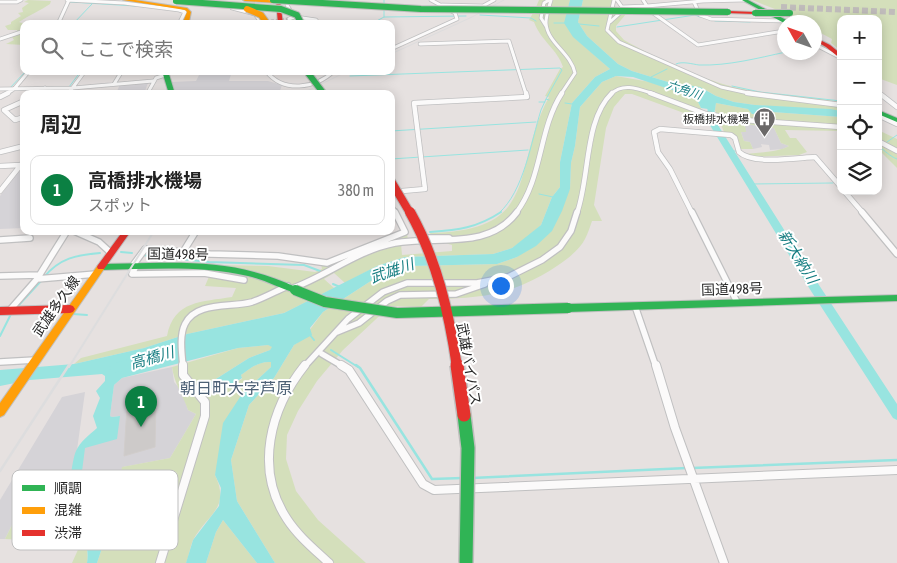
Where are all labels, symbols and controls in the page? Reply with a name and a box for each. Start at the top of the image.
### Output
north arrow [777,15,822,60]
map controls [837,15,882,195]
button: + [837,15,882,60]
search box [20,20,395,75]
icon: search [38,34,66,62]
text: ここで検索 [78,38,173,60]
button: − [837,60,882,105]
water label: 六角川 [665,78,705,103]
button: locate [837,105,882,150]
building icon: 板橋排水機場 [753,107,777,138]
text: 周辺 [40,112,82,136]
place label: 板橋排水機場 [683,113,749,125]
button: layers [837,150,882,195]
text: 高橋排水機場 [88,169,202,191]
text: 1 [53,181,61,199]
text: 380 m [338,181,374,199]
text: スポット [88,196,152,214]
water label: 新大納川 [775,227,823,288]
street label: 国道498号 [147,245,209,263]
water label: 武雄川 [368,255,418,286]
street label: 武雄多久線 [29,273,83,339]
your location [488,273,514,299]
street label: 国道498号 [701,280,763,298]
street label: 武雄バイパス [454,321,484,407]
water label: 高橋川 [128,343,178,372]
district label: 朝日町大字芦原 [180,379,292,397]
pin: 1 [125,386,157,427]
legend [12,470,178,550]
text: 順調 [54,480,82,496]
text: 混雑 [54,502,82,518]
text: 渋滞 [54,525,82,541]

